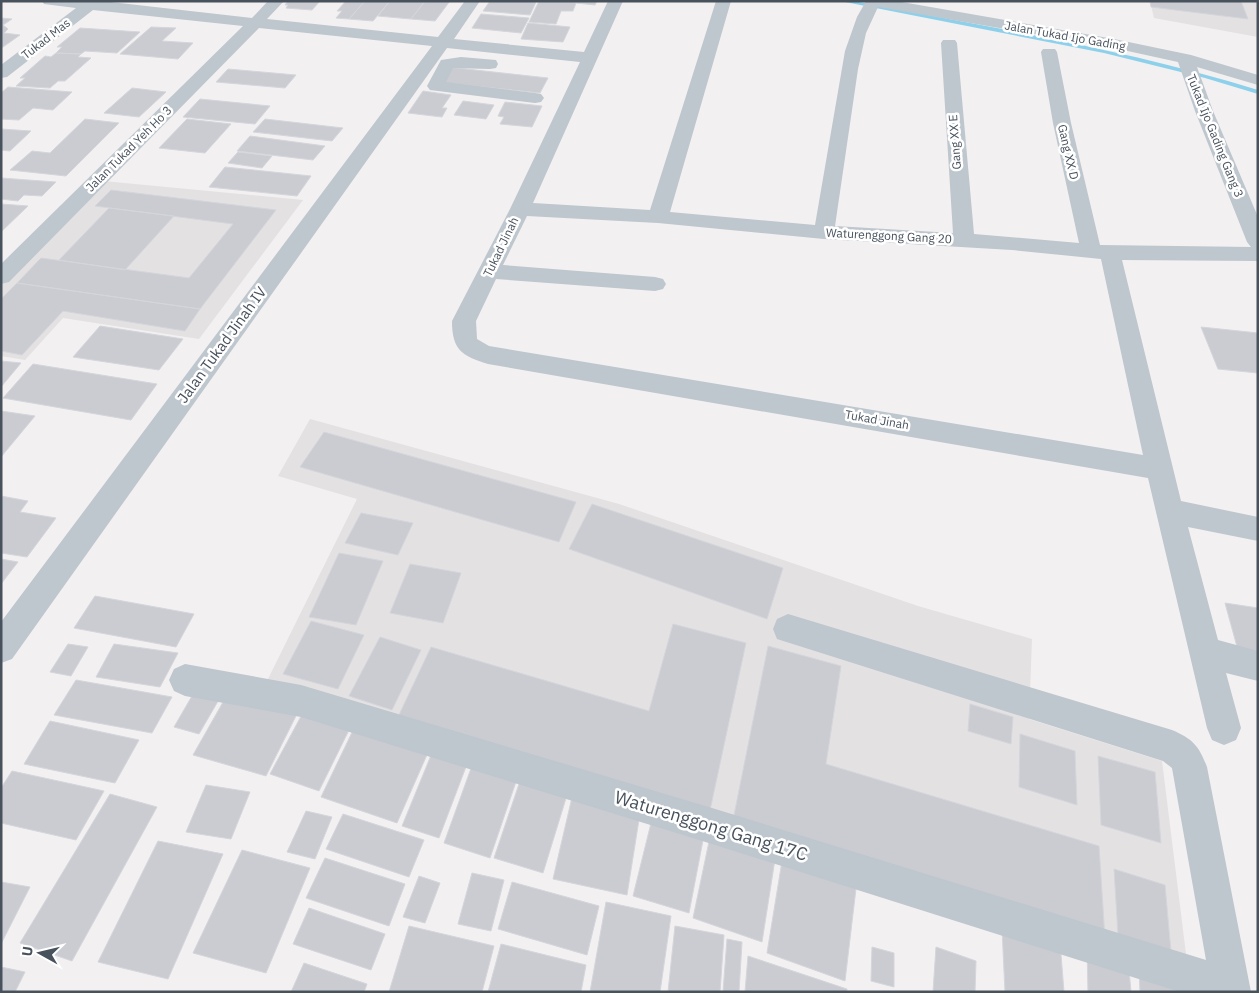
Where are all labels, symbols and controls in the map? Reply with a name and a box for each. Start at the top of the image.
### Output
street label: Tukad Mas [18,15,73,62]
street label: Jalan Tukad Ijo Gading [1003,17,1127,54]
street label: Tukad Ijo Gading Gang 3 [1184,72,1247,200]
street label: Jalan Tukad Yeh Ho 3 [83,103,175,195]
street label: Gang XX E [945,114,964,170]
street label: Gang XX D [1055,123,1082,181]
street label: Tukad Jinah [480,214,521,279]
street label: Waturenggong Gang 20 [826,225,952,246]
street label: Jalan Tukad Jinah IV [173,283,270,407]
street label: Tukad Jinah [844,407,910,433]
street label: Waturenggong Gang 17C [612,785,810,866]
north arrow [15,928,65,978]
text: U [18,945,37,957]

